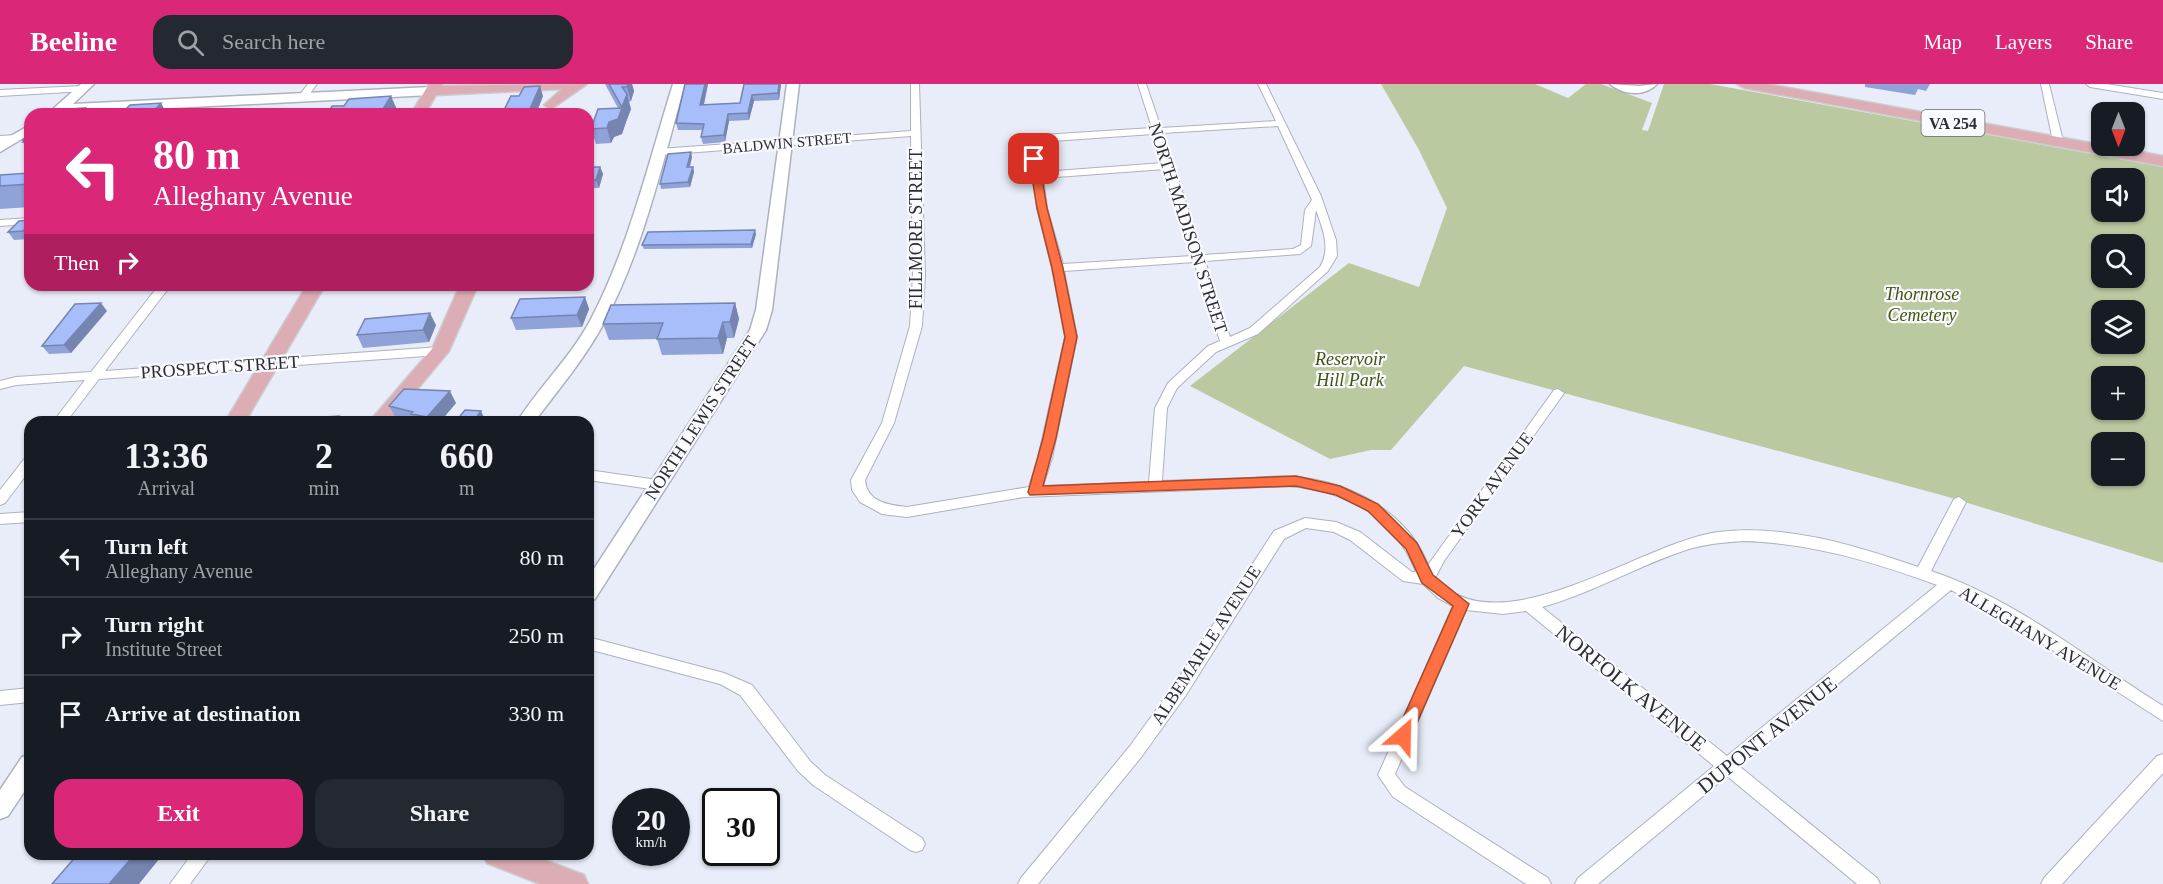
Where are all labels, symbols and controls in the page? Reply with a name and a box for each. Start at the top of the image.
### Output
search box [153,15,573,69]
text: Beeline [30,26,117,57]
icon: search [174,26,207,59]
text: Search here [222,29,325,54]
text: Map [1924,30,1962,54]
text: Layers [1995,30,2052,54]
text: Share [2085,30,2133,54]
north arrow [2091,102,2145,156]
map controls [2091,102,2145,486]
road number: VA 254 [1922,110,1984,136]
street label: NORTH MADISON STREET [1145,120,1231,336]
street label: BALDWIN STREET [722,129,852,157]
icon: left [54,132,132,210]
text: 80 m [153,132,241,178]
pin [1008,133,1059,184]
icon: arrive [1017,142,1050,175]
street label: FILLMORE STREET [906,149,926,309]
button: sound [2091,168,2145,222]
text: Alleghany Avenue [153,181,353,211]
button: search [2091,234,2145,288]
icon: right [111,246,144,279]
text: Then [54,250,99,275]
park label: Thornrose Cemetery [1885,284,1959,325]
button: layers [2091,300,2145,354]
street label: NORTH LEWIS STREET [641,332,761,504]
park label: Reservoir Hill Park [1314,349,1386,390]
street label: PROSPECT STREET [140,351,300,383]
button: + [2091,366,2145,420]
street label: YORK AVENUE [1447,428,1537,542]
button: − [2091,432,2145,486]
text: 13:36 [124,436,208,476]
text: 2 [315,436,333,476]
text: 660 [440,436,494,476]
text: Arrival [137,477,195,499]
text: min [308,477,340,499]
text: m [459,477,475,499]
text: Turn left [105,534,188,559]
icon: left [54,542,87,575]
text: 80 m [519,545,564,570]
text: Alleghany Avenue [105,560,253,582]
street label: ALBEMARLE AVENUE [1147,562,1265,728]
street label: ALLEGHANY AVENUE [1955,582,2125,694]
text: Turn right [105,612,204,637]
icon: right [54,620,87,653]
street label: NORFOLK AVENUE [1551,620,1711,756]
text: 250 m [508,623,564,648]
text: Institute Street [105,638,222,660]
street label: DUPONT AVENUE [1692,671,1842,799]
icon: arrive [54,698,87,731]
text: Arrive at destination [105,701,301,726]
text: 330 m [508,701,564,726]
position arrow [1371,704,1435,768]
button: Exit [54,779,303,848]
button: Share [315,779,564,848]
speed limit sign: 30 [702,788,780,866]
text: 20 [636,803,666,836]
text: km/h [636,834,666,850]

